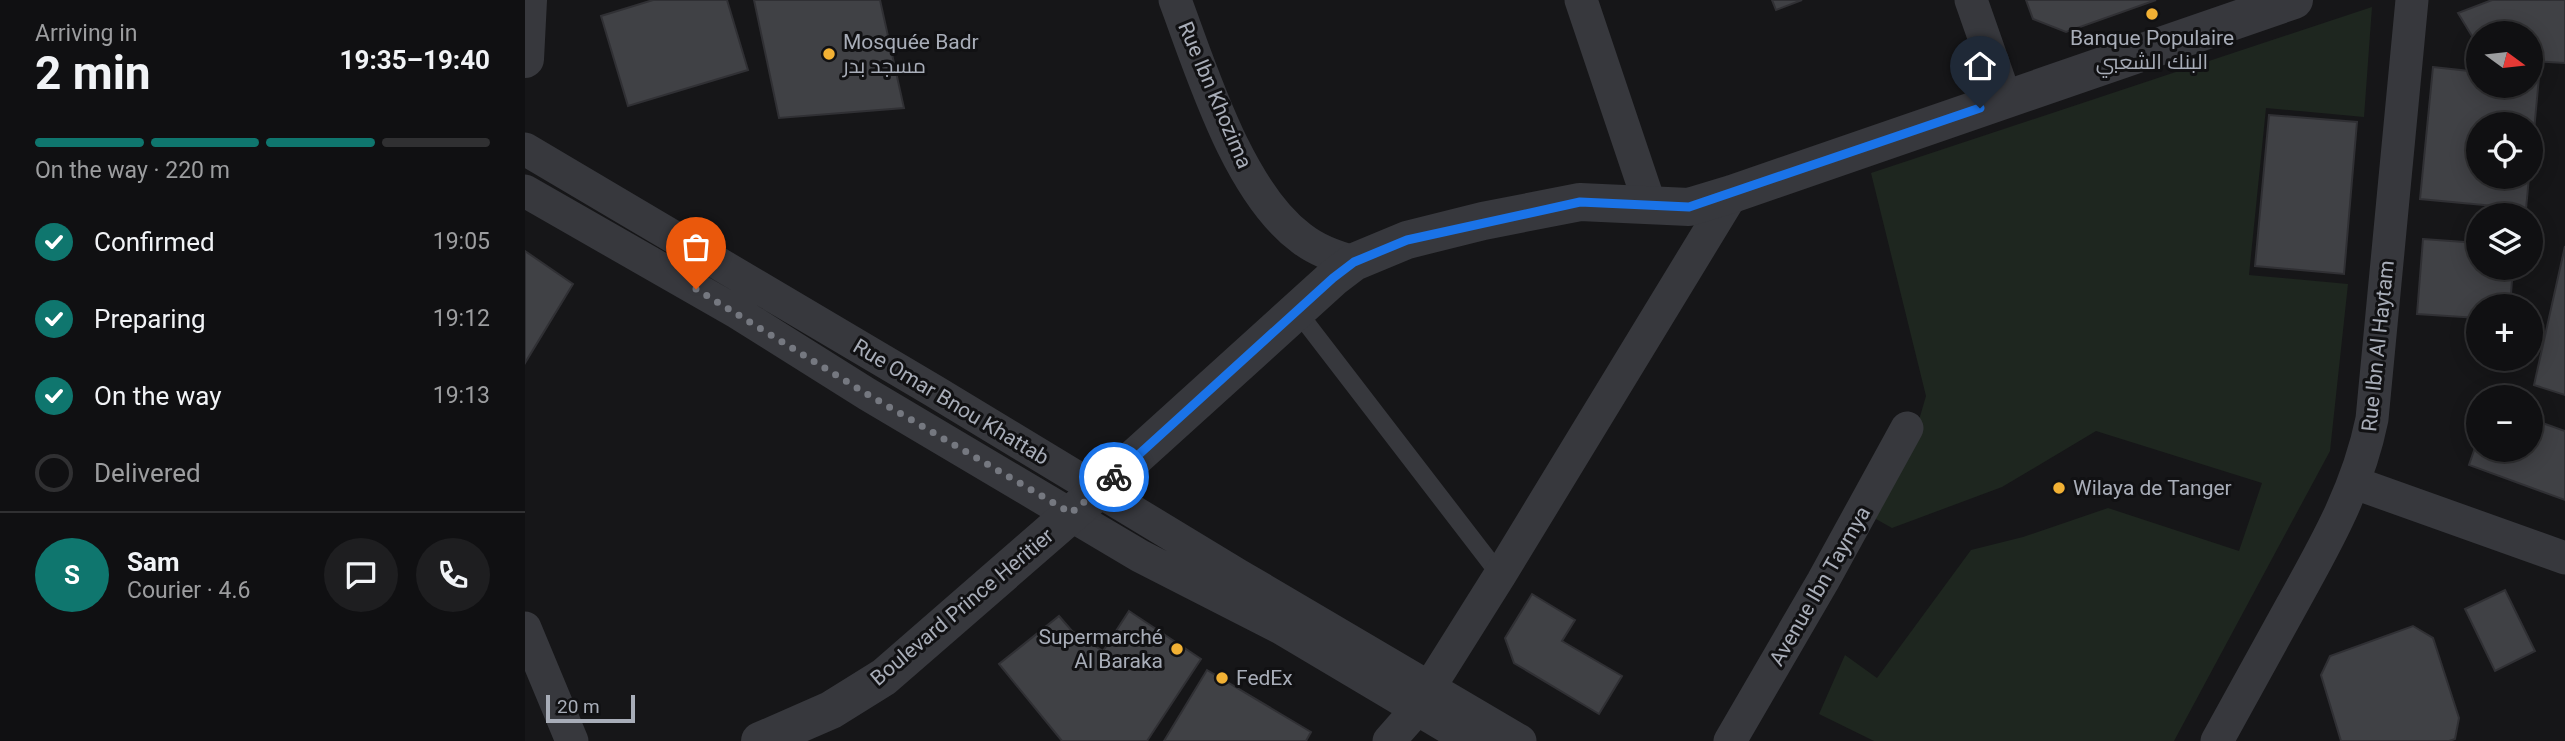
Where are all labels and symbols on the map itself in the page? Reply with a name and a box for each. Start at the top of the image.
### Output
marker: Banque Populaire البنك الشعبي [2144,6,2160,22]
street label: Rue Ibn Khozima [1173,18,1257,172]
north arrow [2466,21,2543,98]
place label: Banque Populaire البنك الشعبي [2070,26,2234,78]
place label: Mosquée Badr مسجد بدر [842,30,979,78]
pin [1950,36,2010,108]
marker: Mosquée Badr مسجد بدر [821,46,837,62]
pin [666,217,726,289]
street label: Rue Ibn Al Haytam [2357,259,2399,433]
street label: Rue Omar Bnou Khattab [849,334,1053,470]
courier [1079,442,1149,512]
place label: Wilaya de Tanger [2073,476,2232,500]
marker: Wilaya de Tanger [2051,480,2067,496]
street label: Avenue Ibn Taymya [1765,502,1875,670]
street label: Boulevard Prince Heritier [866,524,1058,690]
place label: Supermarché Al Baraka [1038,625,1163,673]
marker: Supermarché Al Baraka [1169,641,1185,657]
place label: FedEx [1236,666,1293,690]
marker: FedEx [1214,670,1230,686]
scale bar [546,692,635,724]

